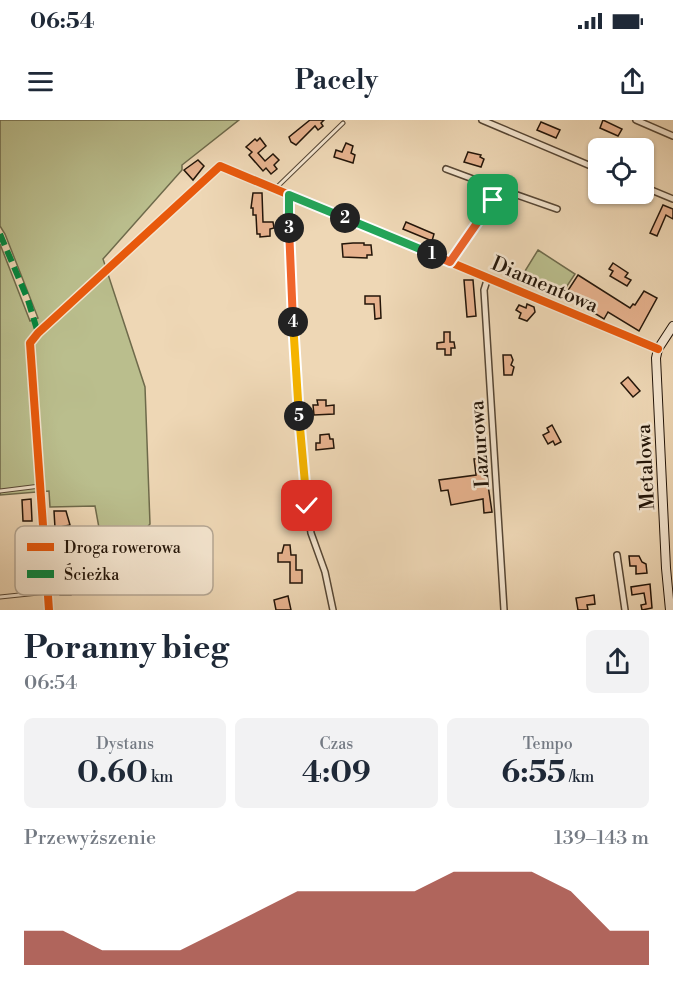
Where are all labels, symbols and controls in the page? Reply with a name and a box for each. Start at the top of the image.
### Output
text: 06:54 [30,8,95,35]
text: Pacely [295,64,378,98]
icon: menu [24,65,57,98]
icon: share [616,65,649,98]
map controls [588,138,654,204]
button: locate [588,138,654,204]
pin [467,174,518,225]
icon: arrive [476,183,509,216]
pin: 2 [330,203,360,233]
text: 2 [340,208,350,228]
pin: 3 [274,213,304,243]
text: 3 [284,218,294,238]
pin: 1 [417,239,447,269]
text: 1 [428,244,436,264]
street label: Diamentowa [487,252,602,319]
pin: 4 [278,307,308,337]
text: 4 [288,312,298,332]
street label: Lazurowa [465,398,496,489]
pin: 5 [284,401,314,431]
text: 5 [294,406,304,426]
street label: Metalowa [632,422,661,511]
pin [281,480,332,531]
icon: check [290,489,323,522]
legend [15,526,213,595]
text: Droga rowerowa [64,538,182,558]
text: Ścieżka [64,563,120,585]
text: Poranny bieg [24,628,229,669]
button: share [586,630,649,693]
text: 06:54 [24,671,77,696]
text: Dystans [96,734,154,754]
text: Czas [320,734,353,754]
text: Tempo [523,734,573,754]
text: 0.60 [77,754,148,792]
text: 4:09 [302,754,371,792]
text: 6:55 [501,754,566,792]
text: km [148,767,173,787]
text: /km [566,767,594,787]
text: Przewyższenie [24,826,156,851]
text: 139–143 m [554,826,649,851]

